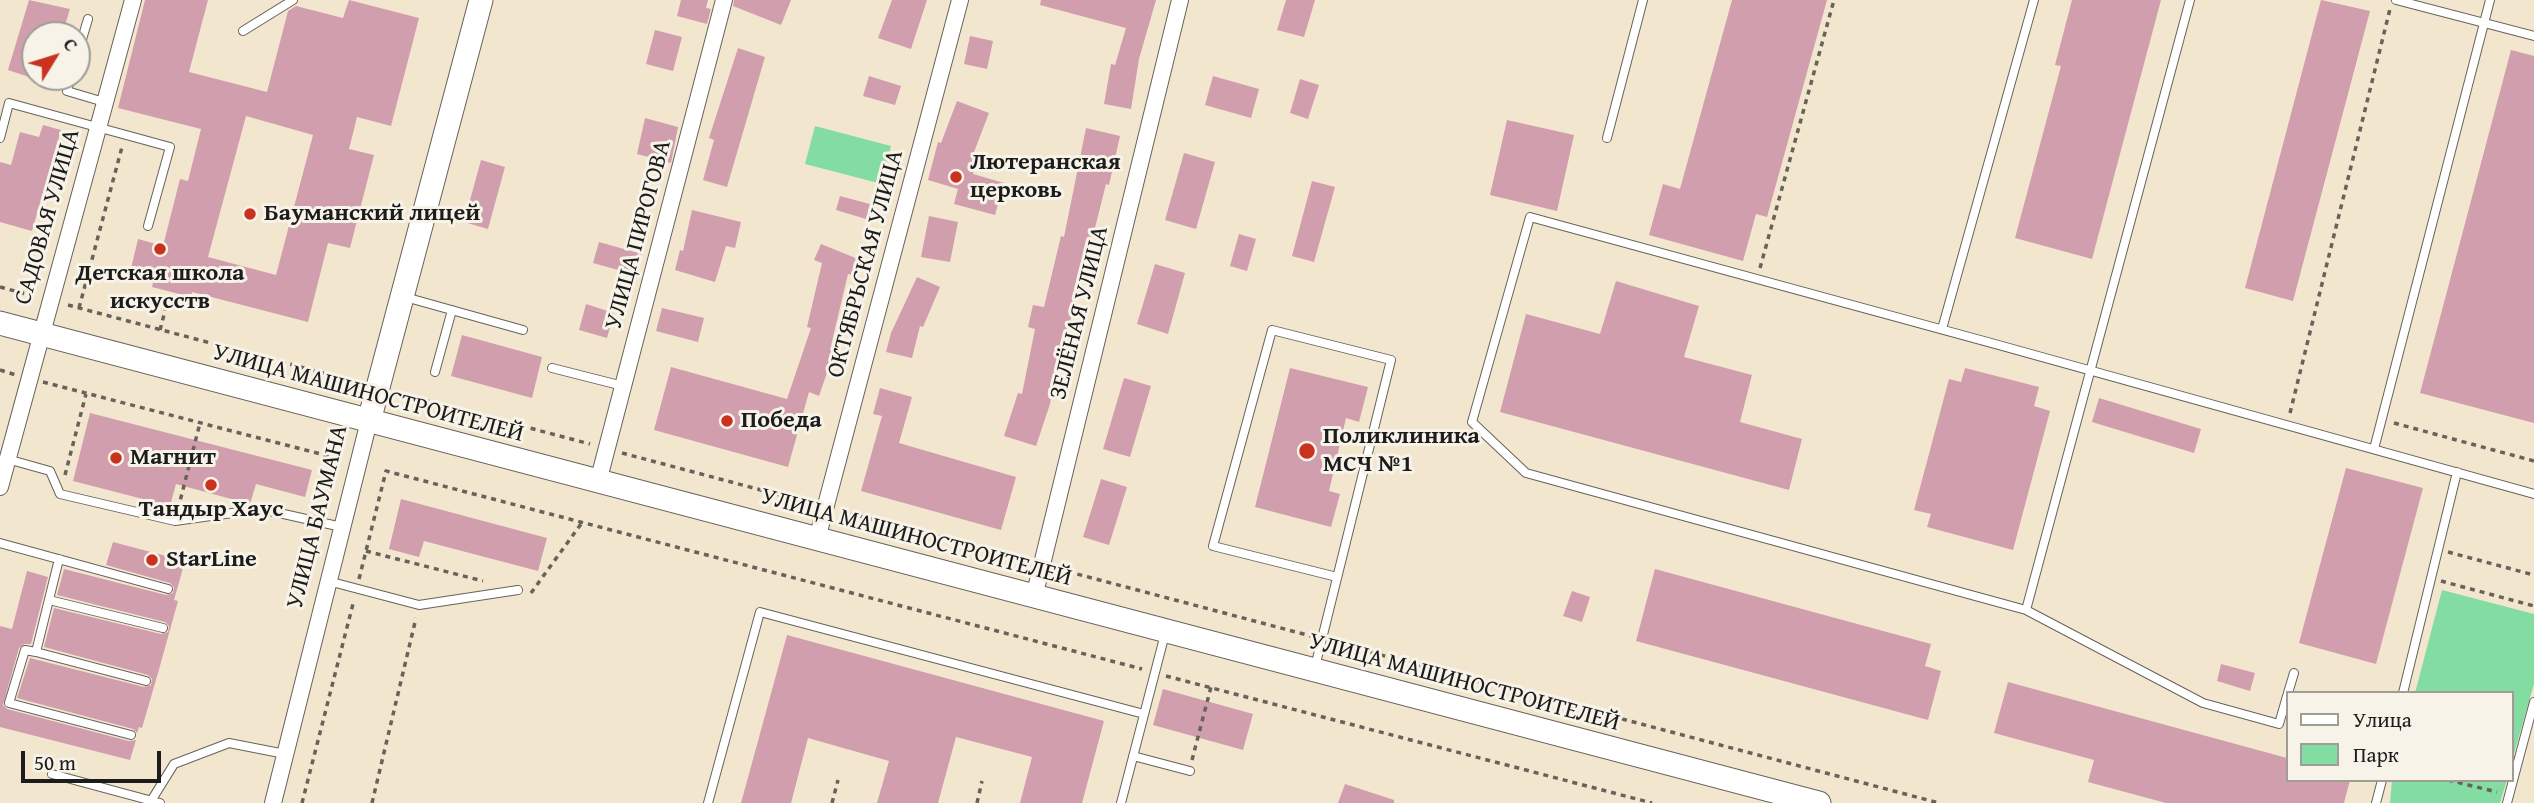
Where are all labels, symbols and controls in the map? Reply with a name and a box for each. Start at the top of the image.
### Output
north arrow [21,21,91,91]
text: С [57,31,85,57]
street label: САДОВАЯ УЛИЦА [9,126,87,308]
street label: УЛИЦА ПИРОГОВА [600,137,678,333]
street label: ОКТЯБРЬСКАЯ УЛИЦА [822,147,910,381]
place label: Лютеранская церковь [970,149,1120,205]
marker: Лютеранская церковь [948,169,964,185]
place label: Бауманский лицей [264,200,480,228]
marker: Бауманский лицей [242,206,258,222]
street label: ЗЕЛЁНАЯ УЛИЦА [1045,223,1115,403]
marker: Детская школа искусств [152,241,168,257]
place label: Детская школа искусств [75,260,245,316]
street label: УЛИЦА МАШИНОСТРОИТЕЛЕЙ [209,339,527,449]
place label: Победа [741,407,822,435]
marker: Победа [719,413,735,429]
street label: УЛИЦА БАУМАНА [281,422,355,612]
place label: Поликлиника МСЧ №1 [1323,423,1480,479]
marker: Поликлиника МСЧ №1 [1297,441,1317,461]
place label: Магнит [130,444,216,472]
marker: Магнит [108,450,124,466]
marker: Тандыр Хаус [203,477,219,493]
street label: УЛИЦА МАШИНОСТРОИТЕЛЕЙ [757,483,1075,593]
place label: Тандыр Хаус [139,496,283,524]
place label: StarLine [166,546,257,574]
marker: StarLine [144,552,160,568]
street label: УЛИЦА МАШИНОСТРОИТЕЛЕЙ [1305,628,1623,738]
legend [2286,691,2513,782]
text: Улица [2353,704,2412,735]
scale bar [24,736,164,780]
text: Парк [2353,739,2399,770]
text: 50 m [34,747,76,778]

